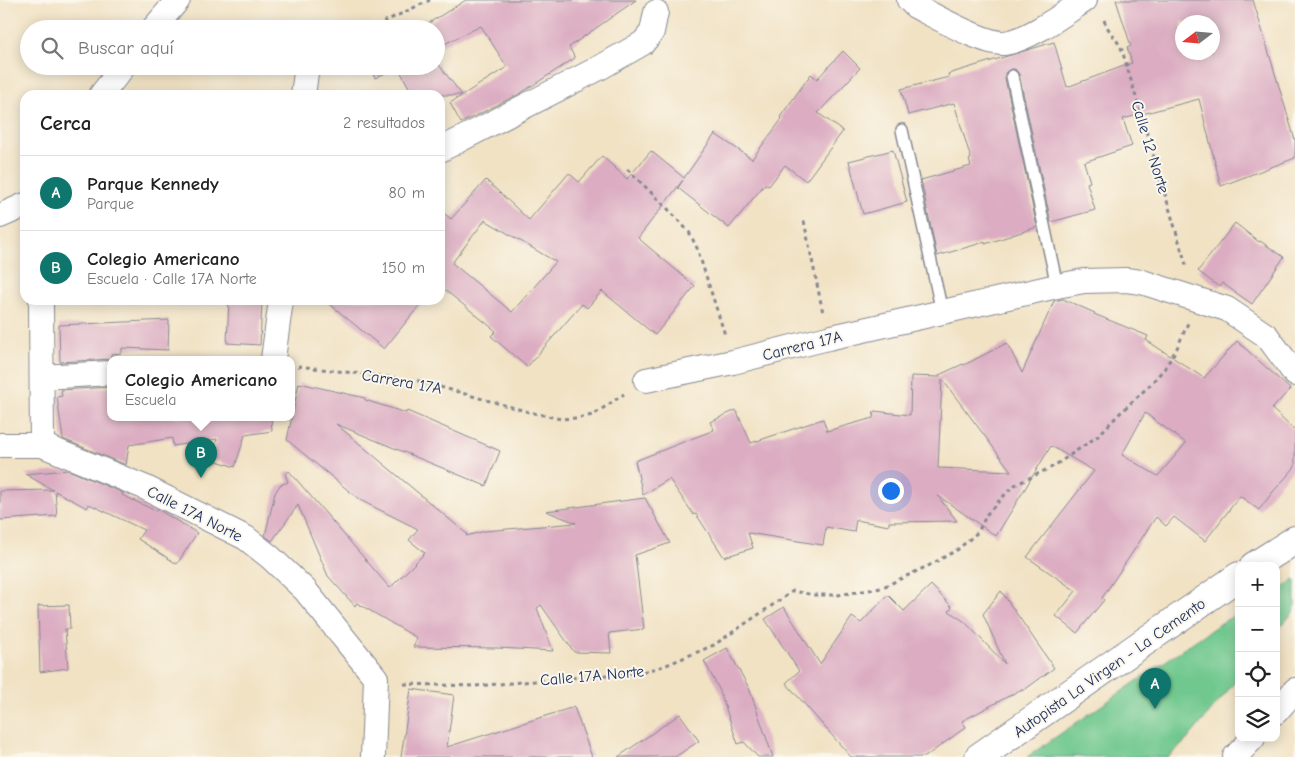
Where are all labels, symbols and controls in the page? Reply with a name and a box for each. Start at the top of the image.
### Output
north arrow [1175,15,1220,60]
search box [20,20,445,75]
icon: search [38,34,66,62]
text: Buscar aquí [78,37,174,59]
street label: Calle 12 Norte [1127,99,1173,196]
text: Cerca [40,111,91,135]
text: 2 resultados [343,114,425,132]
text: Parque Kennedy [87,173,219,195]
text: A [52,184,60,202]
text: 80 m [388,184,425,202]
text: Parque [87,195,134,213]
text: Colegio Americano [87,248,240,270]
text: B [51,259,61,277]
text: 150 m [382,259,425,277]
text: Escuela · Calle 17A Norte [87,270,257,288]
street label: Carrera 17A [761,327,844,365]
popup [107,356,295,421]
street label: Carrera 17A [360,366,443,398]
text: Colegio Americano [125,369,277,391]
text: Escuela [125,391,177,409]
pin: B [185,437,217,478]
your location [878,478,904,504]
street label: Calle 17A Norte [144,482,245,546]
map controls [1235,562,1280,742]
button: + [1235,562,1280,607]
street label: Autopista La Virgen - La Cemento [1009,593,1209,741]
button: − [1235,607,1280,652]
button: locate [1235,652,1280,697]
street label: Calle 17A Norte [539,662,645,690]
pin: A [1139,668,1171,709]
button: layers [1235,697,1280,742]

